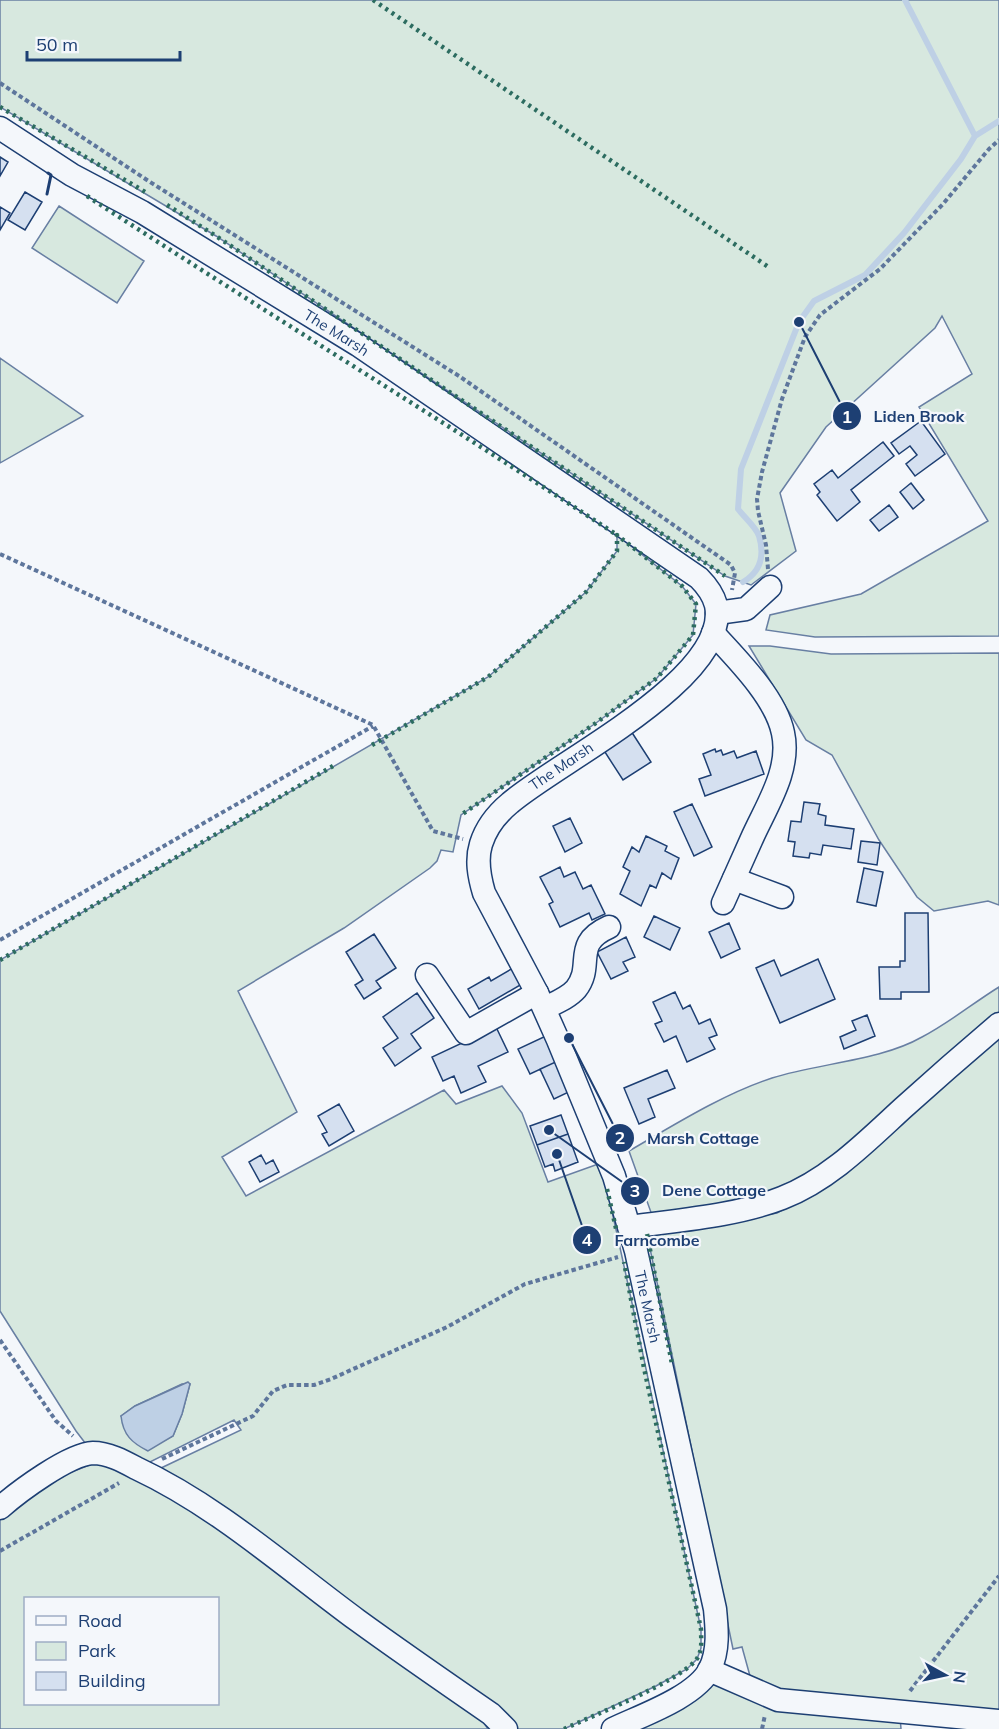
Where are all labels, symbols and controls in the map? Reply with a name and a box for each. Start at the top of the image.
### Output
scale bar [27,24,180,62]
text: 50 m [36,33,78,56]
street label: The Marsh [301,305,373,360]
callout: Liden Brook [832,399,977,433]
text: 1 [842,405,852,428]
text: Liden Brook [874,406,966,426]
street label: The Marsh [525,738,597,794]
callout: Marsh Cottage [605,1121,771,1155]
text: 2 [615,1126,625,1149]
text: Marsh Cottage [647,1128,759,1148]
callout: Dene Cottage [620,1174,778,1208]
text: 3 [630,1179,640,1202]
text: Dene Cottage [662,1180,766,1200]
callout: Farncombe [572,1223,711,1257]
text: 4 [582,1228,593,1251]
text: Farncombe [614,1230,700,1250]
street label: The Marsh [631,1269,665,1344]
legend [24,1597,219,1705]
text: Road [78,1609,122,1632]
text: Park [78,1639,117,1662]
north arrow [915,1645,975,1705]
text: Building [78,1669,146,1692]
text: N [949,1670,971,1684]

